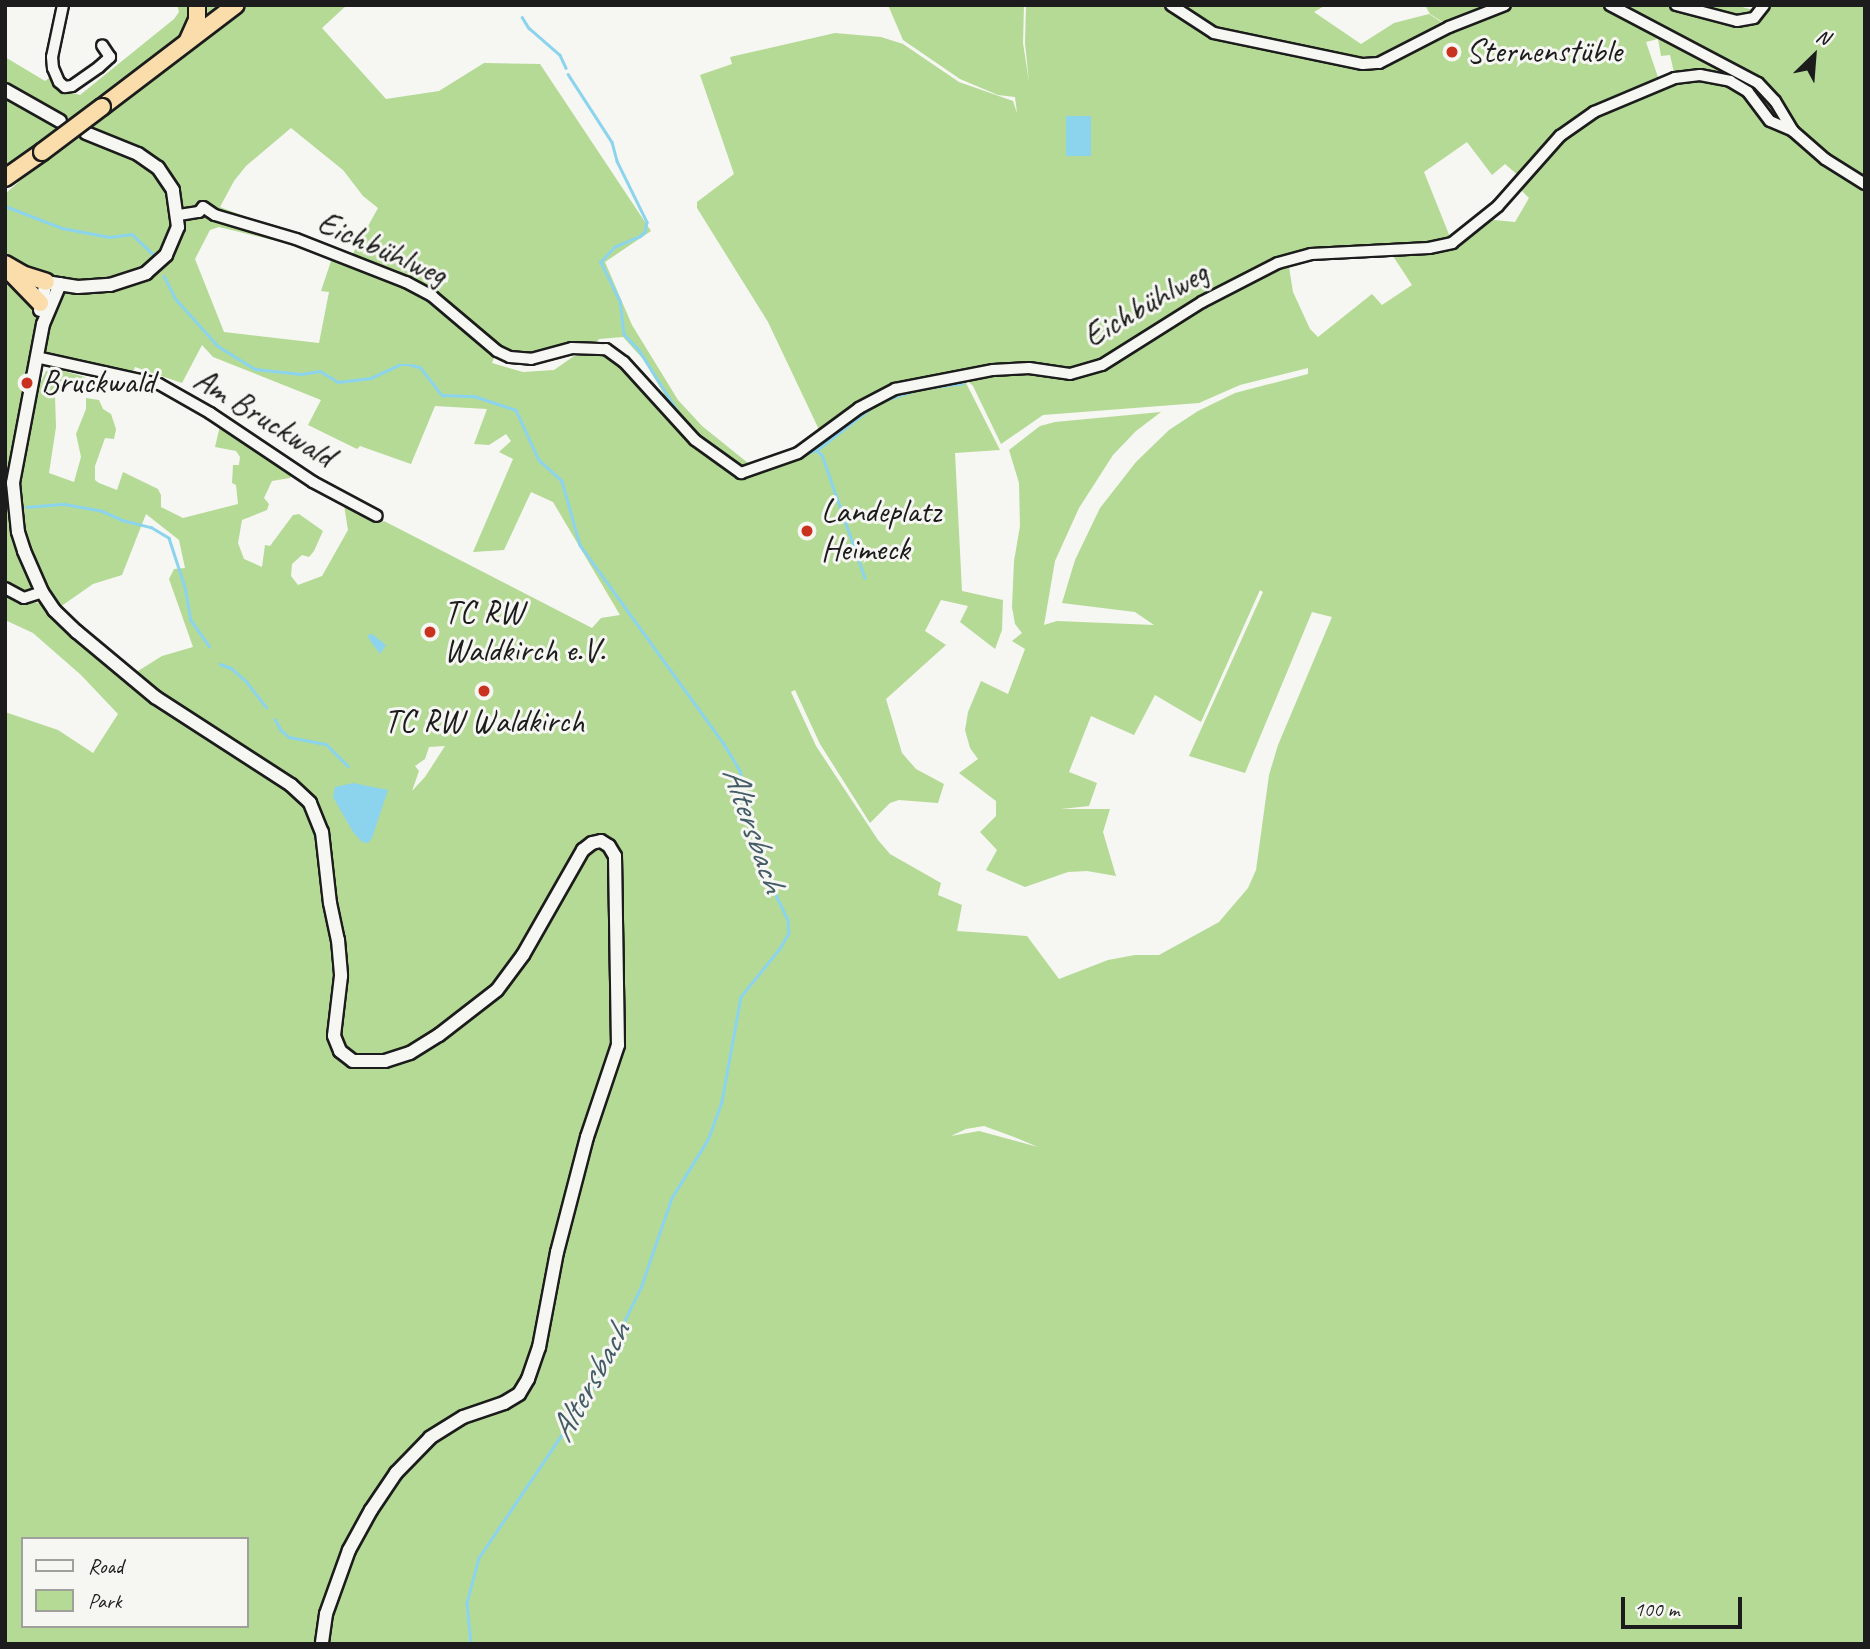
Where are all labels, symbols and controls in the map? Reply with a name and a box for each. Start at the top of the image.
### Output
north arrow [1779,21,1849,91]
text: N [1812,24,1833,50]
place label: Sternenstüble [1466,32,1622,72]
marker: Sternenstüble [1444,44,1460,60]
street label: Eichbühlweg [311,203,453,295]
street label: Eichbühlweg [1077,254,1215,356]
street label: Am Bruckwald [187,360,341,476]
place label: Bruckwald [41,363,155,403]
marker: Bruckwald [19,375,35,391]
place label: Landeplatz Heimeck [821,492,941,570]
marker: Landeplatz Heimeck [799,523,815,539]
place label: TC RW Waldkirch e.V. [444,593,605,671]
marker: TC RW Waldkirch e.V. [422,624,438,640]
marker: TC RW Waldkirch [476,683,492,699]
place label: TC RW Waldkirch [383,702,585,742]
water label: Altersbach [713,761,795,897]
water label: Altersbach [540,1315,640,1449]
legend [21,1537,248,1628]
text: Road [88,1553,123,1579]
scale bar [1625,1582,1746,1626]
text: Park [88,1588,121,1614]
text: 100 m [1634,1596,1679,1622]

